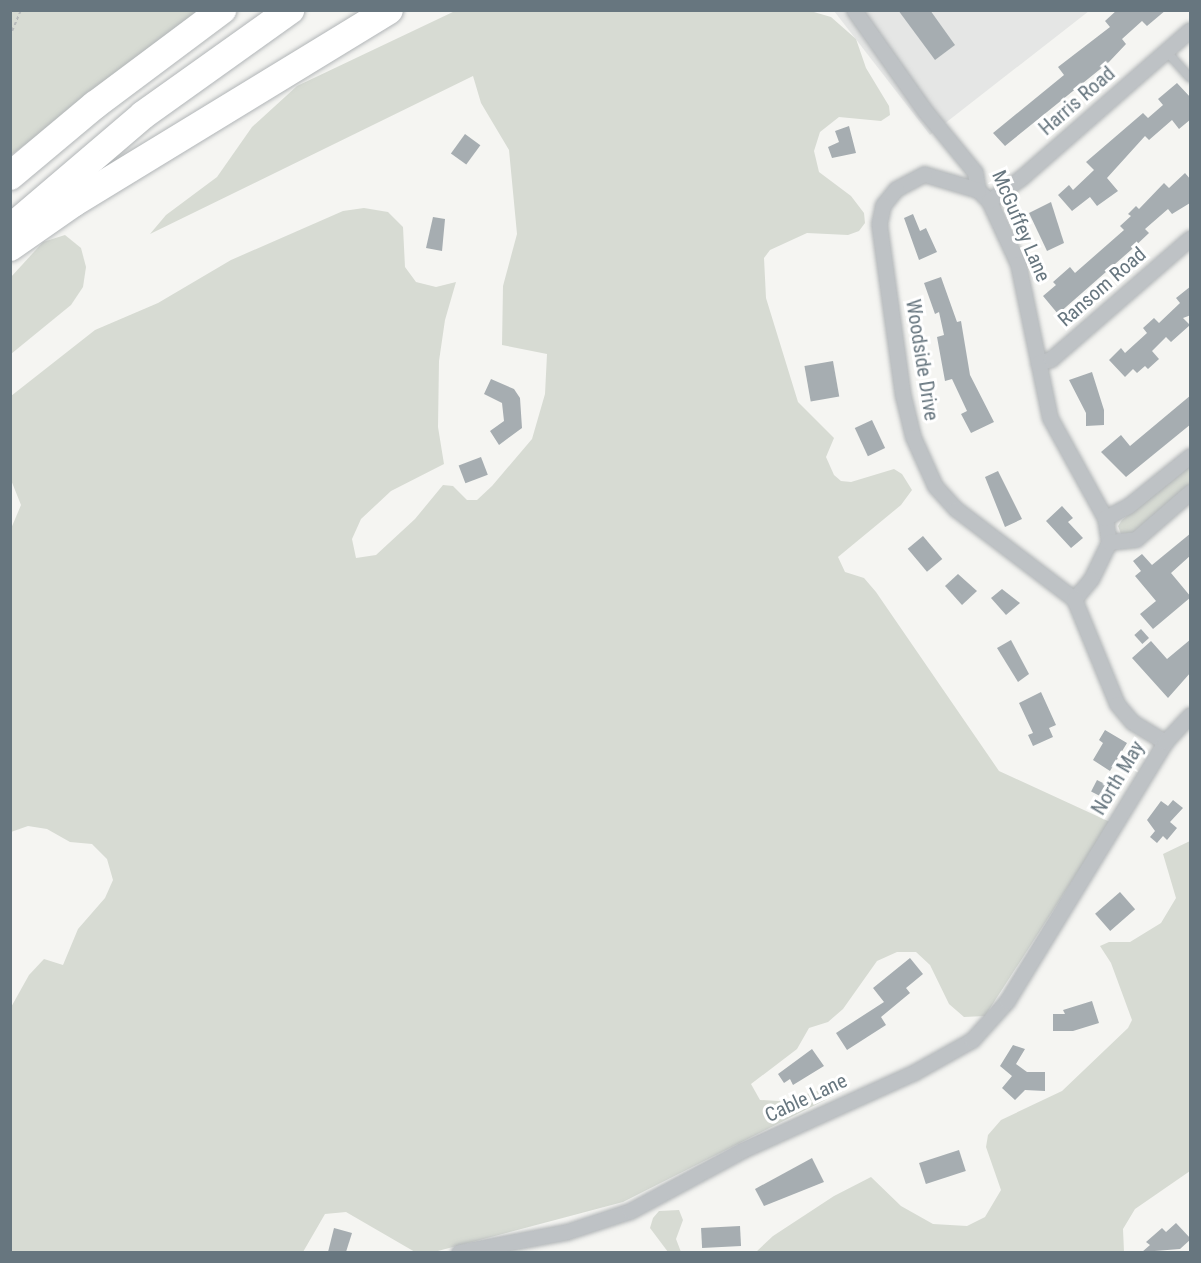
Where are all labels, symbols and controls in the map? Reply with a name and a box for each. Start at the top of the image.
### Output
street label: Harris Road [1034,62,1120,140]
street label: McGuffey Lane [987,167,1055,285]
street label: Ransom Road [1053,242,1151,332]
street label: Woodside Drive [901,298,943,422]
street label: North May [1087,737,1149,819]
street label: Cable Lane [761,1069,851,1127]

